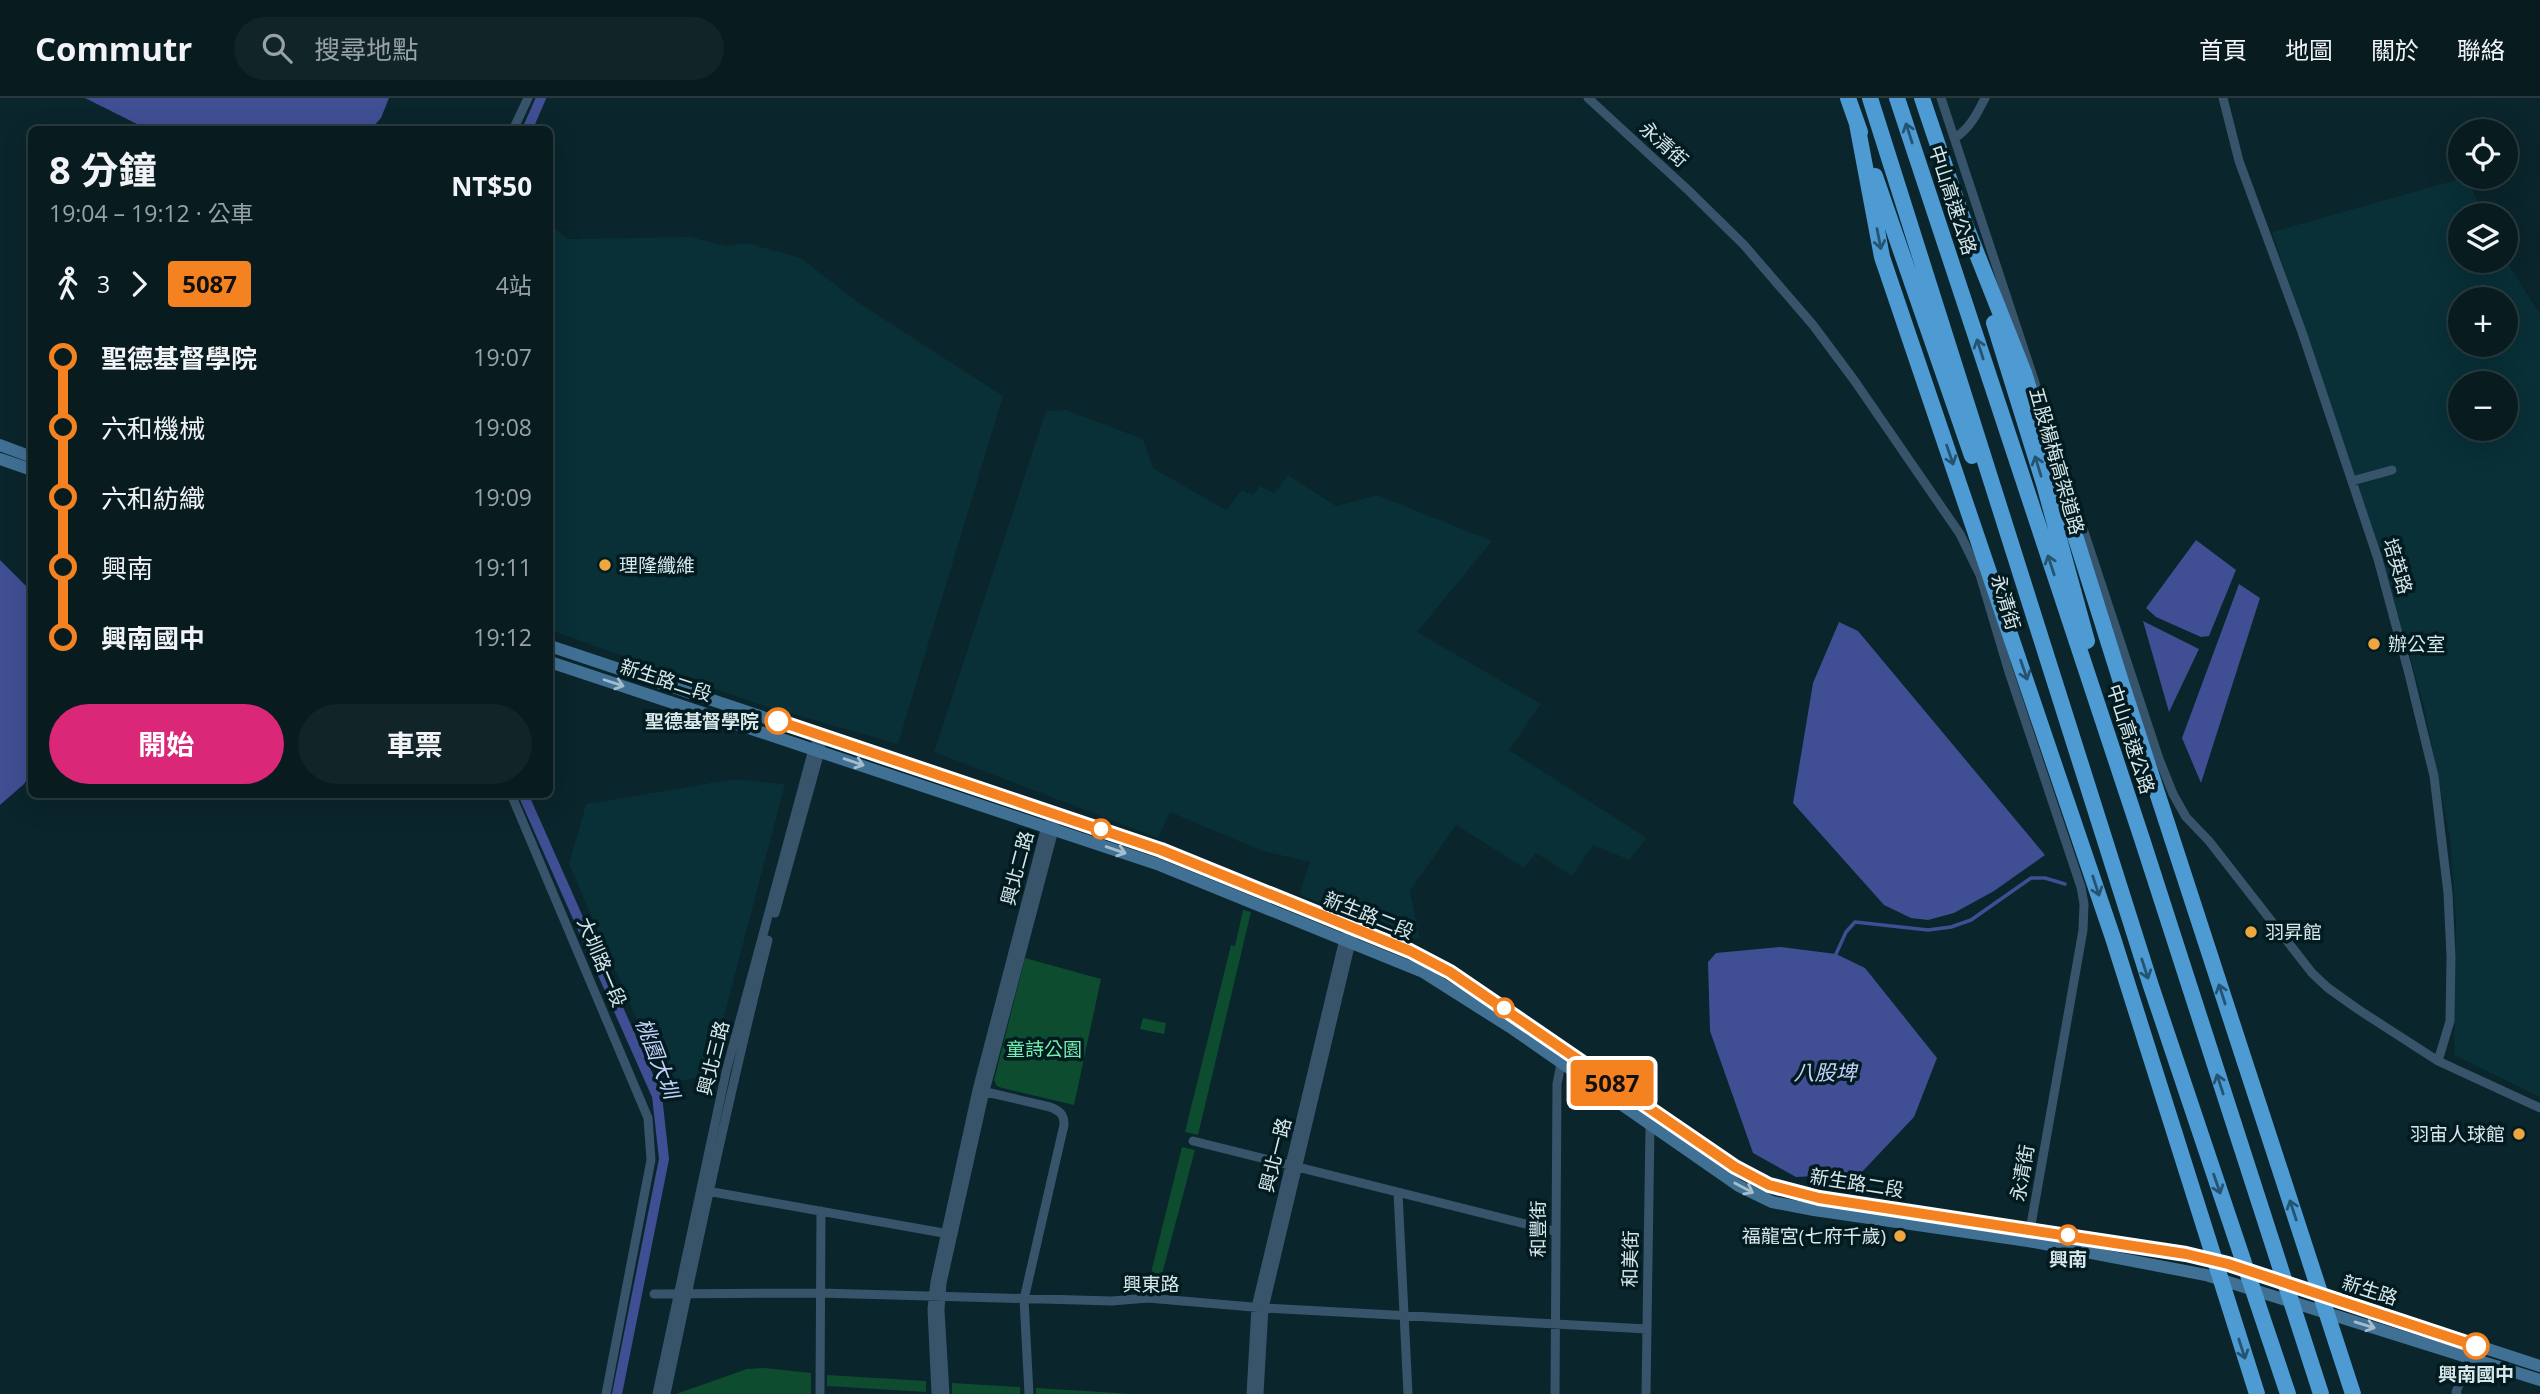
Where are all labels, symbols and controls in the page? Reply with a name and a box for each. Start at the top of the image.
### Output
search box [234,17,724,80]
text: Commutr [35,26,192,71]
icon: search [258,29,296,67]
text: 搜尋地點 [314,31,418,67]
text: 首頁 [2199,33,2247,66]
text: 地圖 [2285,33,2333,66]
text: 關於 [2371,33,2419,66]
text: 聯絡 [2457,33,2505,66]
street label: 永清街 [1634,115,1694,173]
map controls [2448,119,2518,441]
button: locate [2448,119,2518,189]
one-way arrow [1901,122,1914,144]
street label: 中山高速公路 [1923,142,1983,258]
text: 8 分鐘 [49,143,157,195]
text: NT$50 [451,168,532,204]
text: 19:04 – 19:12 · 公車 [49,197,254,229]
button: layers [2448,203,2518,273]
one-way arrow [1873,227,1886,250]
icon: walk [49,265,87,303]
icon: forward [120,265,158,303]
text: 5087 [182,267,237,300]
text: 3 [97,268,110,300]
text: 4站 [496,269,532,301]
button: + [2448,287,2518,357]
one-way arrow [1973,338,1985,360]
text: 聖德基督學院 [101,340,257,376]
text: 19:07 [473,341,532,373]
button: − [2448,371,2518,441]
street label: 五股楊梅高架道路 [2024,384,2090,538]
text: 六和機械 [101,410,205,446]
text: 19:08 [473,411,532,443]
one-way arrow [1945,443,1957,465]
one-way arrow [2031,456,2044,478]
text: 六和紡織 [101,480,205,516]
text: 19:09 [473,481,532,513]
street label: 培英路 [2377,535,2419,597]
text: 興南 [101,550,153,586]
text: 19:11 [473,551,532,583]
place label: 理隆纖維 [619,552,695,578]
one-way arrow [2044,554,2057,576]
marker: 理隆纖維 [597,557,613,573]
street label: 永清街 [1985,571,2027,633]
text: 興南國中 [101,620,205,656]
text: 19:12 [473,621,532,653]
place label: 辦公室 [2388,631,2445,657]
marker: 辦公室 [2366,636,2382,652]
street label: 新生路二段 [617,653,715,707]
one-way arrow [2018,659,2031,681]
one-way arrow [603,678,625,690]
street label: 中山高速公路 [2101,681,2161,797]
button: 開始 [49,704,284,784]
button: 車票 [298,704,532,784]
place label: 聖德基督學院 [645,708,759,734]
marker: 聖德基督學院 [765,708,791,734]
one-way arrow [842,757,864,769]
unlabelled marker [1091,819,1111,839]
street label: 興北二路 [995,828,1039,908]
one-way arrow [1104,845,1126,857]
one-way arrow [2091,874,2103,896]
street label: 新生路二段 [1320,885,1418,945]
street label: 大圳路一段 [571,913,633,1011]
place label: 羽昇館 [2265,919,2322,945]
marker: 羽昇館 [2243,924,2259,940]
one-way arrow [2140,957,2153,979]
one-way arrow [2215,984,2228,1006]
unlabelled marker [1494,998,1514,1018]
water label: 桃園大圳 [630,1014,687,1105]
street label: 興北三路 [691,1018,735,1098]
park label: 童詩公園 [1006,1036,1082,1062]
water label: 八股埤 [1794,1058,1859,1086]
line badge: 5087 [1563,1060,1661,1106]
text: 5087 [1585,1066,1639,1099]
one-way arrow [2213,1073,2226,1095]
street label: 興北一路 [1253,1115,1297,1195]
place label: 羽宙人球館 [2410,1121,2505,1147]
marker: 羽宙人球館 [2511,1126,2527,1142]
street label: 永清街 [2004,1143,2040,1203]
street label: 新生路二段 [1808,1163,1906,1203]
one-way arrow [2212,1173,2225,1195]
one-way arrow [1733,1182,1754,1195]
street label: 和豐街 [1525,1200,1551,1258]
one-way arrow [2286,1200,2298,1222]
place label: 福龍宮(七府千歲) [1742,1223,1886,1249]
marker: 興南 [2058,1225,2078,1245]
marker: 福龍宮(七府千歲) [1892,1228,1908,1244]
street label: 和美街 [1617,1230,1643,1288]
place label: 興南 [2049,1246,2087,1272]
street label: 新生路 [2339,1269,2401,1311]
street label: 興東路 [1122,1271,1180,1297]
one-way arrow [2354,1319,2376,1332]
marker: 興南國中 [2463,1333,2489,1359]
one-way arrow [2237,1338,2250,1360]
place label: 興南國中 [2438,1361,2514,1387]

